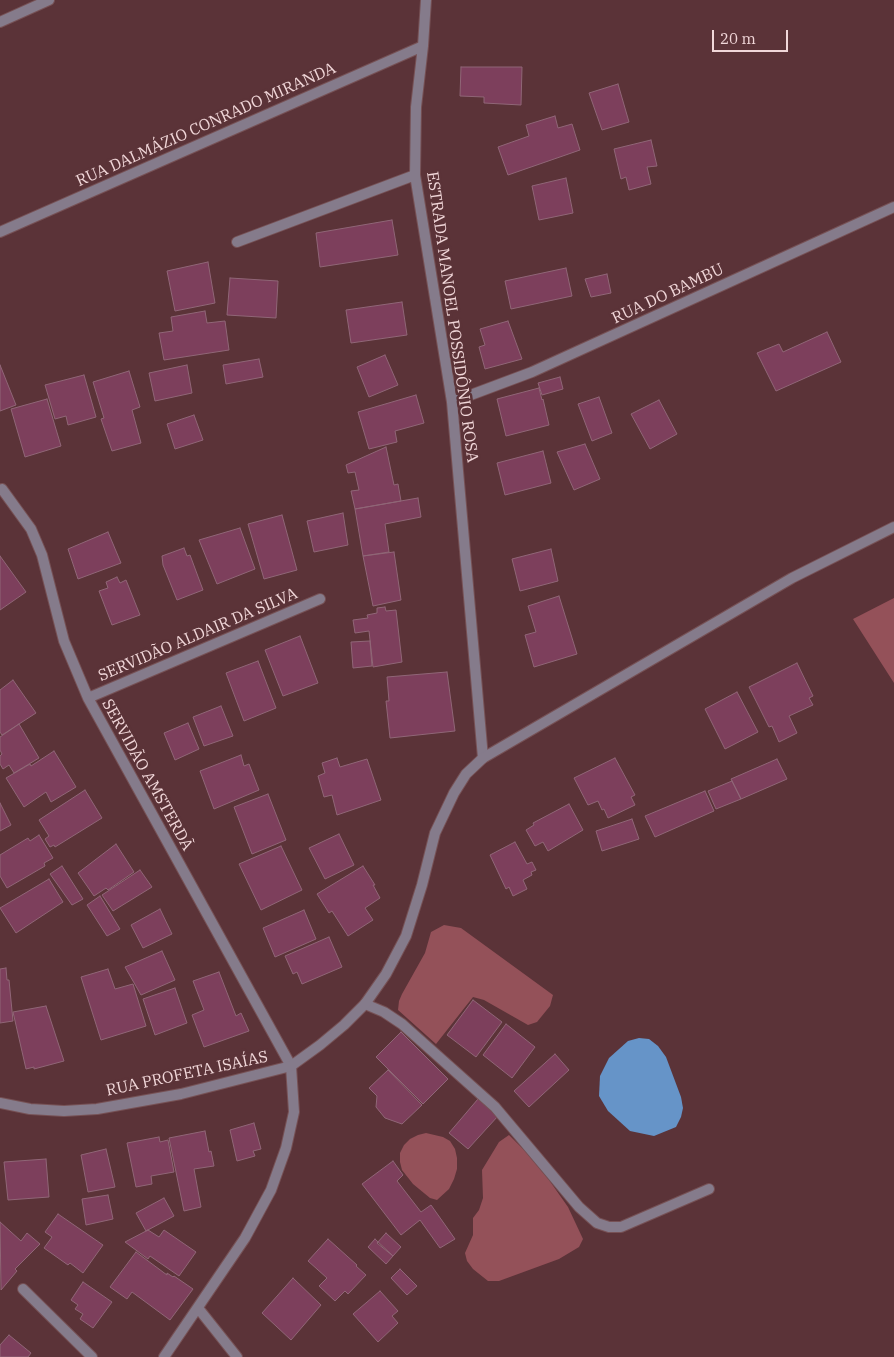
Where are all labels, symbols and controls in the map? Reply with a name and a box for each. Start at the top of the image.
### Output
scale bar [714,20,790,52]
text: 20 m [720,29,756,48]
street label: RUA DALMÁZIO CONRADO MIRANDA [73,59,339,191]
street label: ESTRADA MANOEL POSSIDÔNIO ROSA [422,170,482,464]
street label: RUA DO BAMBU [609,260,727,328]
street label: SERVIDÃO ALDAIR DA SILVA [95,584,301,686]
street label: SERVIDÃO AMSTERDÃ [97,696,197,854]
street label: RUA PROFETA ISAÍAS [104,1047,270,1101]

